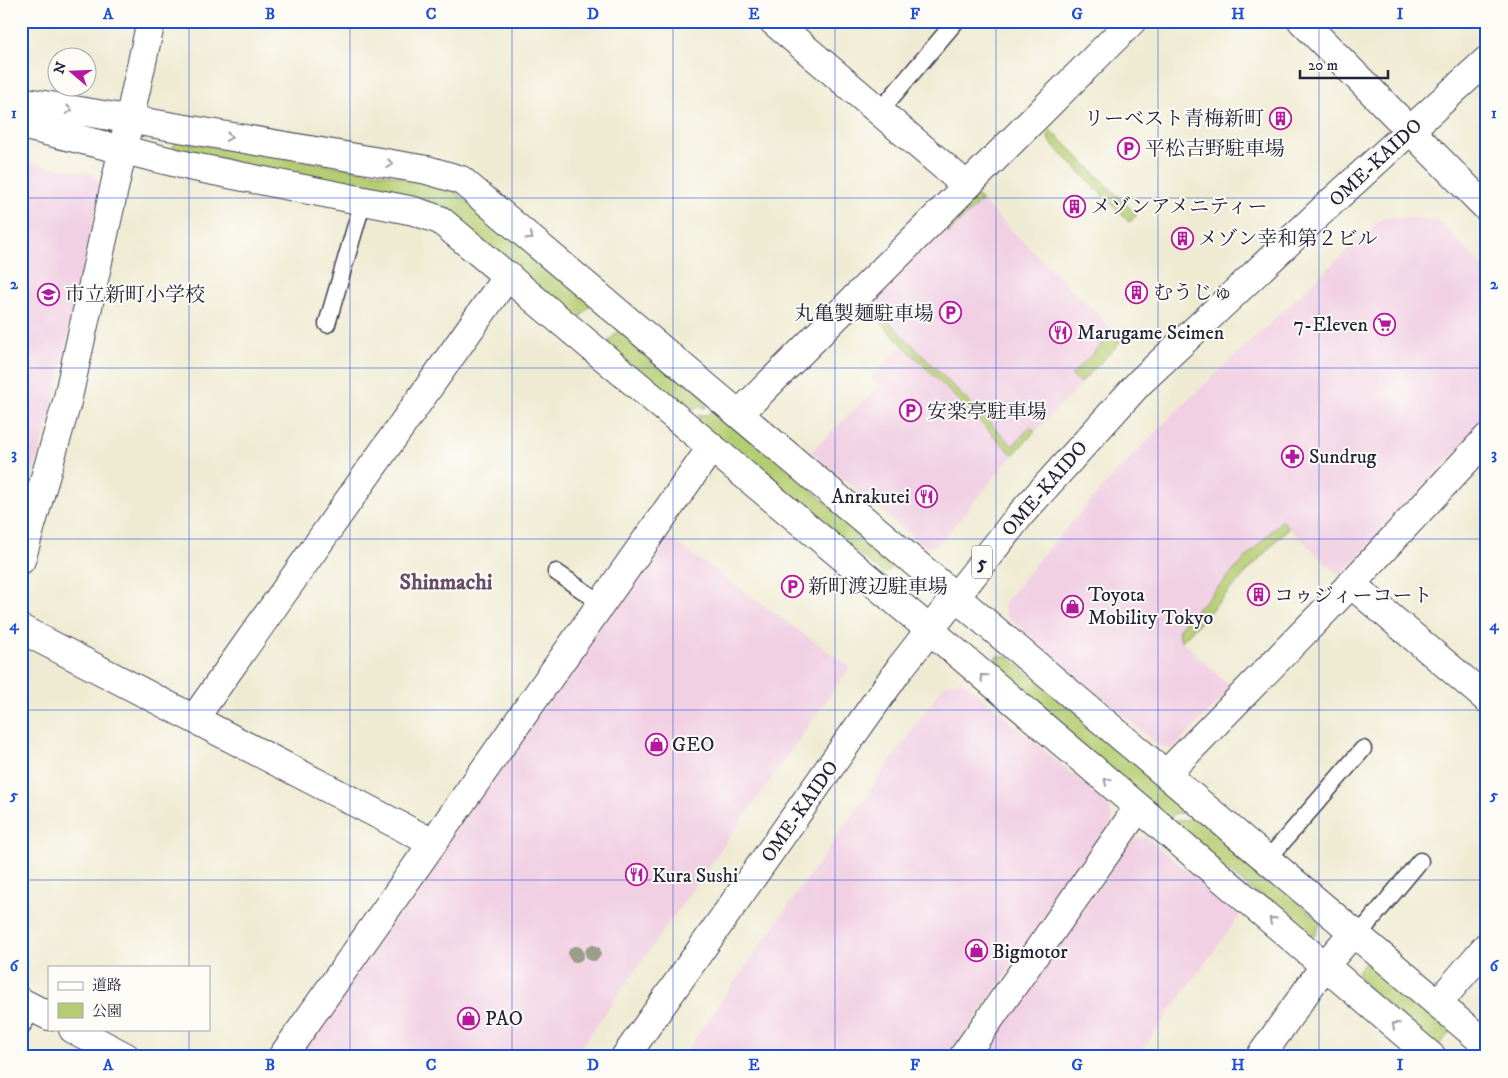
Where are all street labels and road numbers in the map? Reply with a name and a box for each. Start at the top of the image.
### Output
street label: OME-KAIDO [1324,113,1428,213]
street label: OME-KAIDO [997,436,1093,542]
road number: 5 [972,546,992,578]
street label: OME-KAIDO [756,756,844,868]

